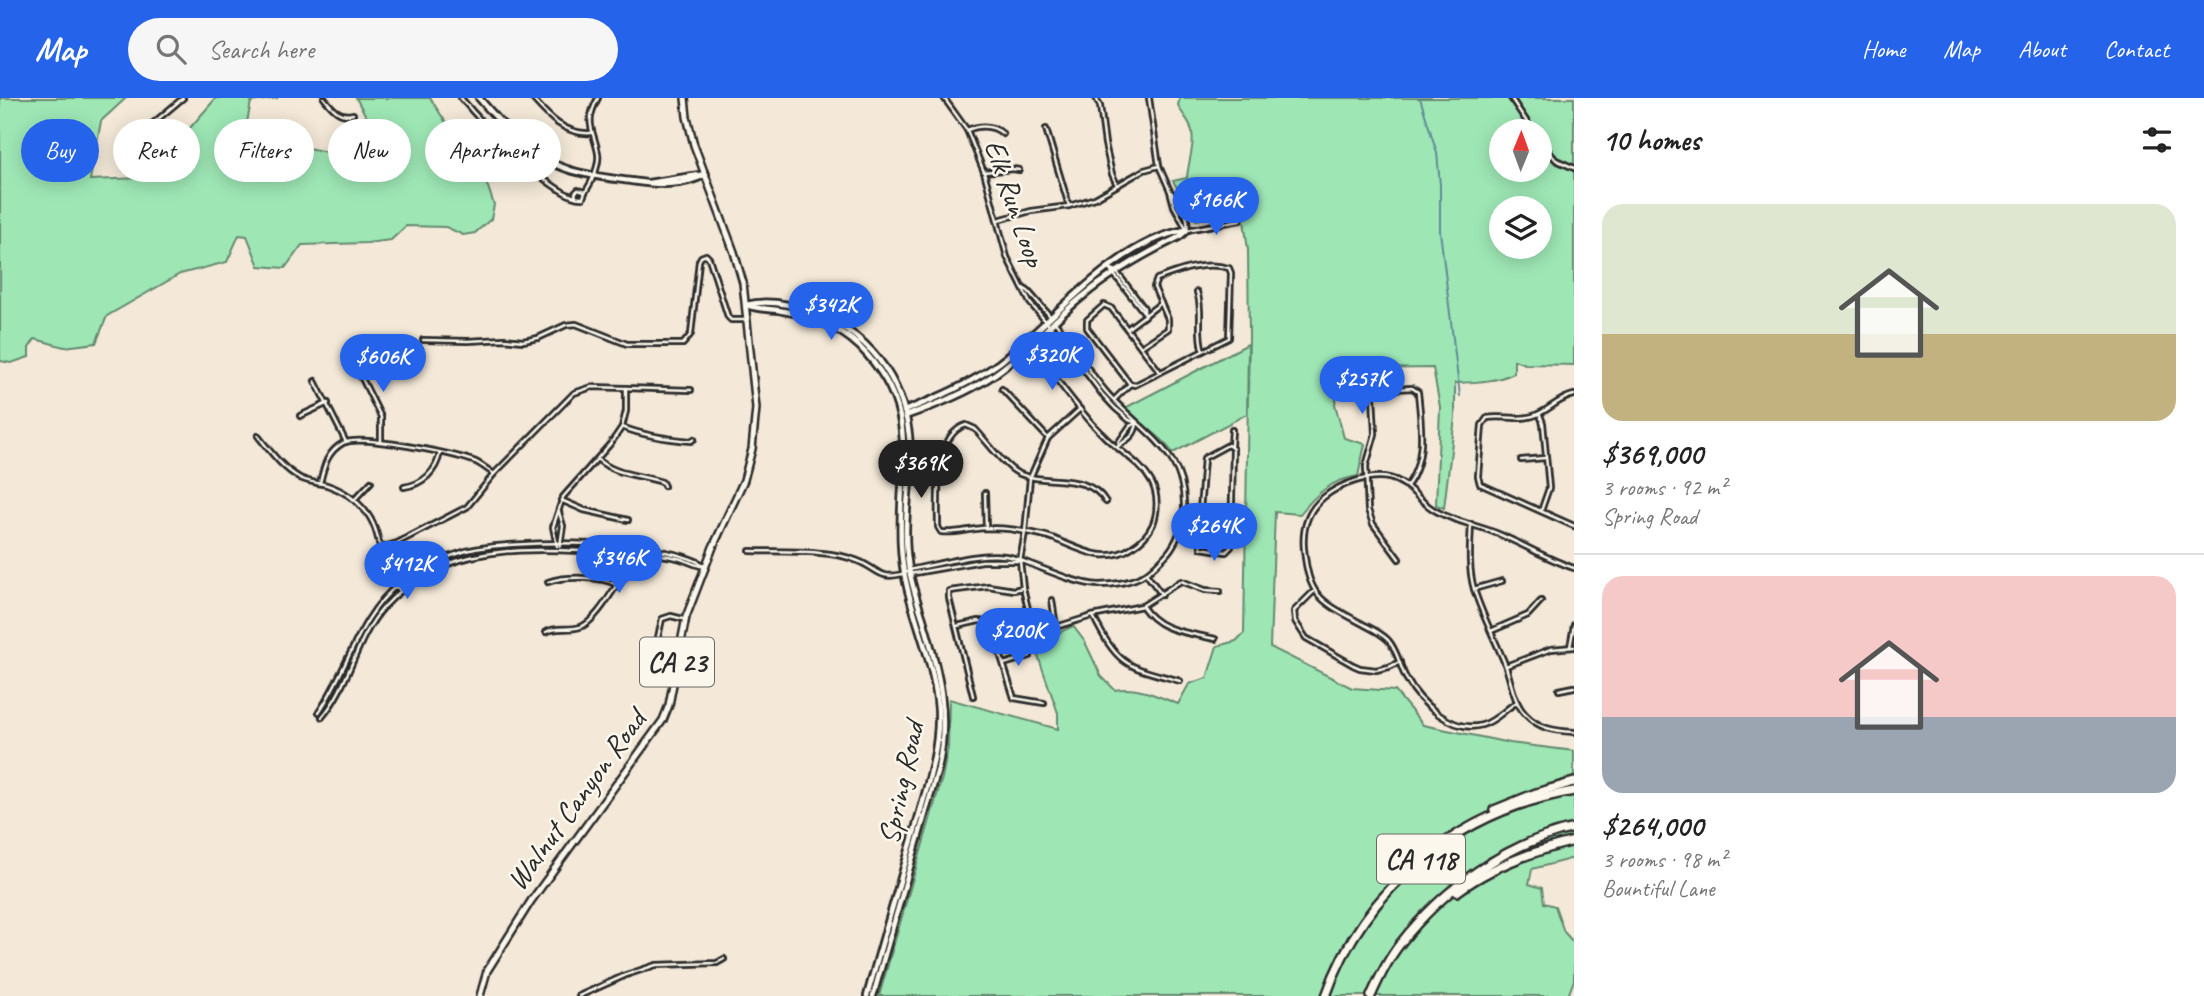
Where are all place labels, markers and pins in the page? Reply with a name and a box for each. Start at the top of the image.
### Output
pin: $166K [1167,178,1265,237]
pin: $342K [782,282,880,342]
pin: $320K [1003,332,1101,392]
pin: $606K [334,334,432,394]
pin: $257K [1313,356,1411,416]
pin: $369K [872,440,970,500]
pin: $264K [1165,504,1263,563]
pin: $346K [570,536,668,595]
pin: $412K [358,542,456,601]
pin: $200K [969,608,1067,668]

